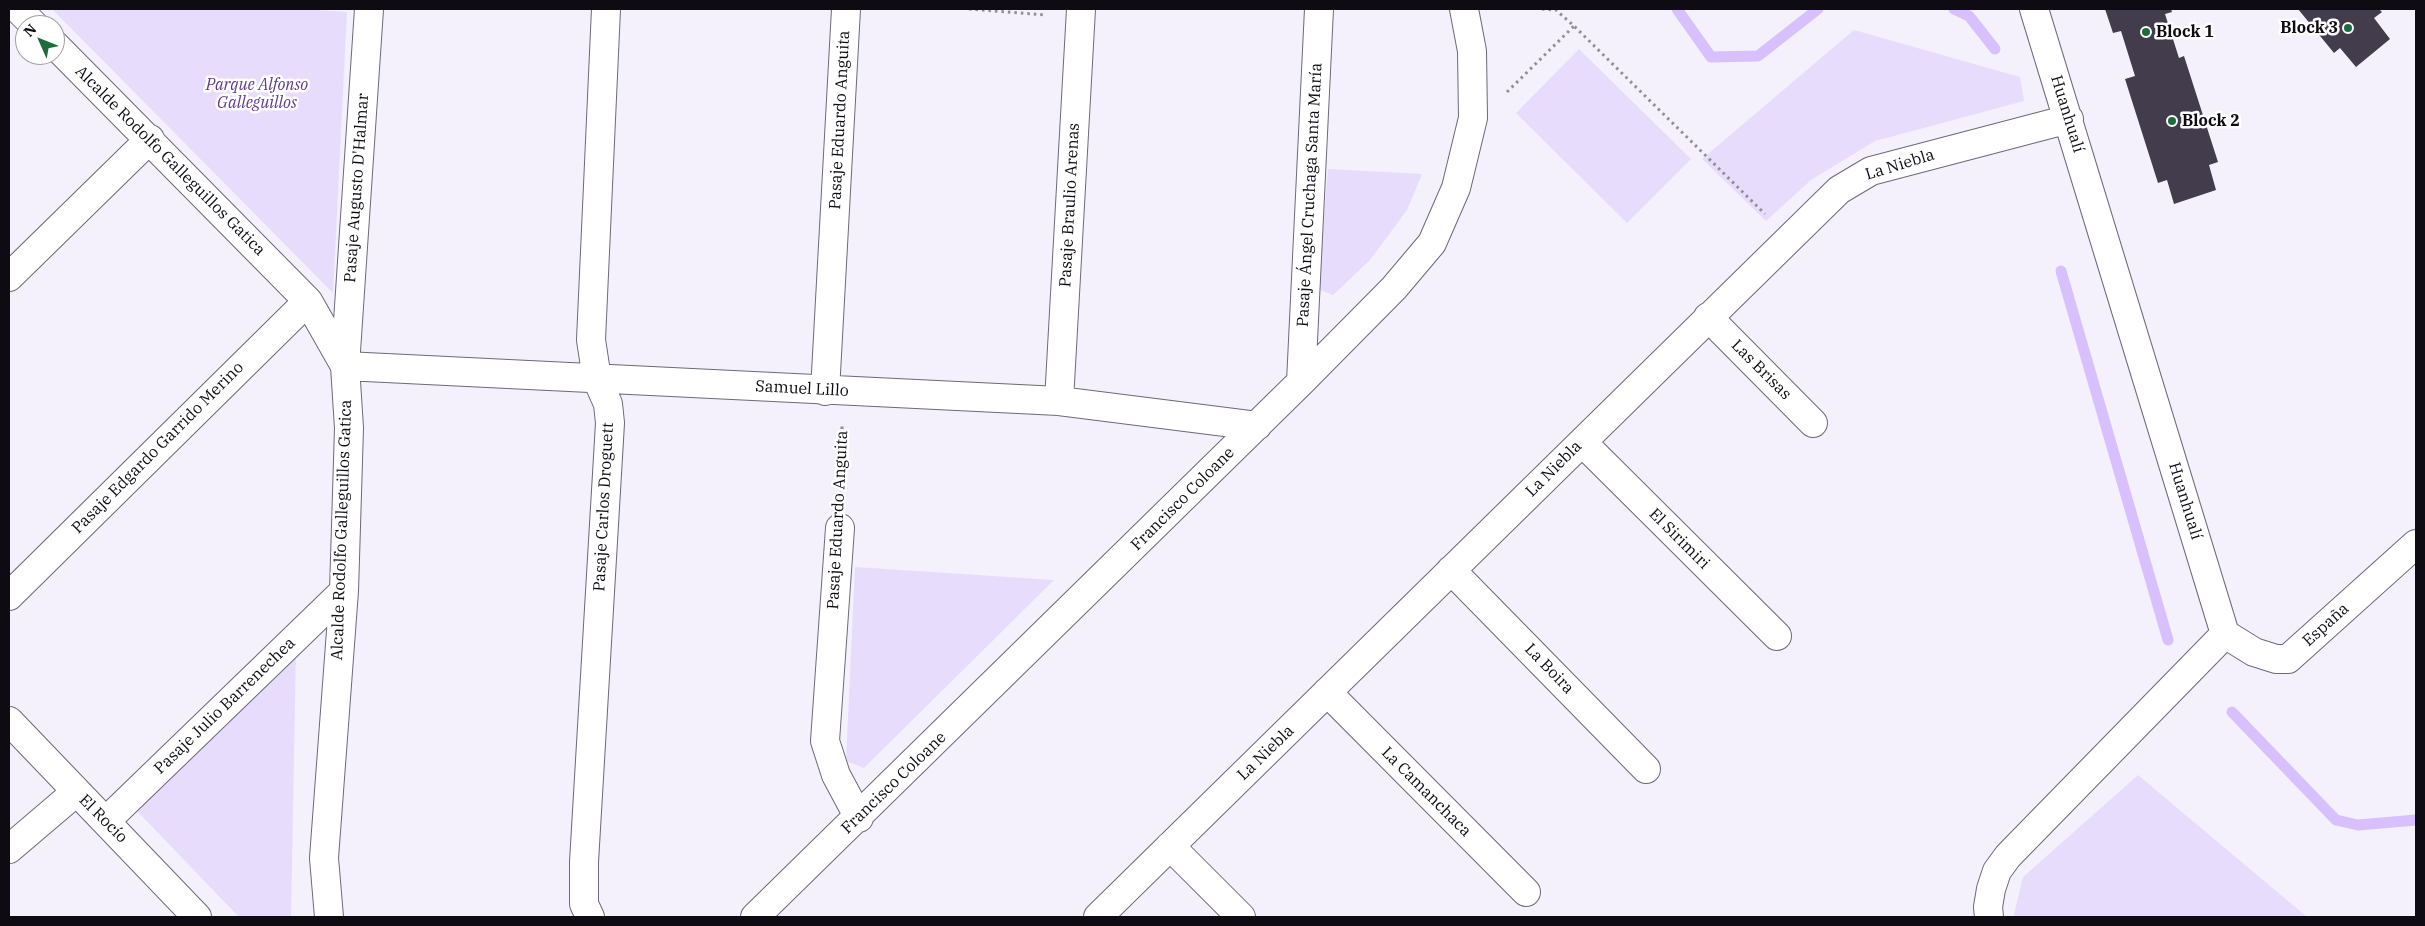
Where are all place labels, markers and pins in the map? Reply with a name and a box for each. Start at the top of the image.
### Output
place label: Block 3 [2280,18,2338,38]
place label: Block 1 [2156,22,2214,42]
marker: Block 3 [2342,22,2354,34]
marker: Block 1 [2140,26,2152,38]
place label: Block 2 [2182,111,2240,131]
marker: Block 2 [2166,115,2178,127]

